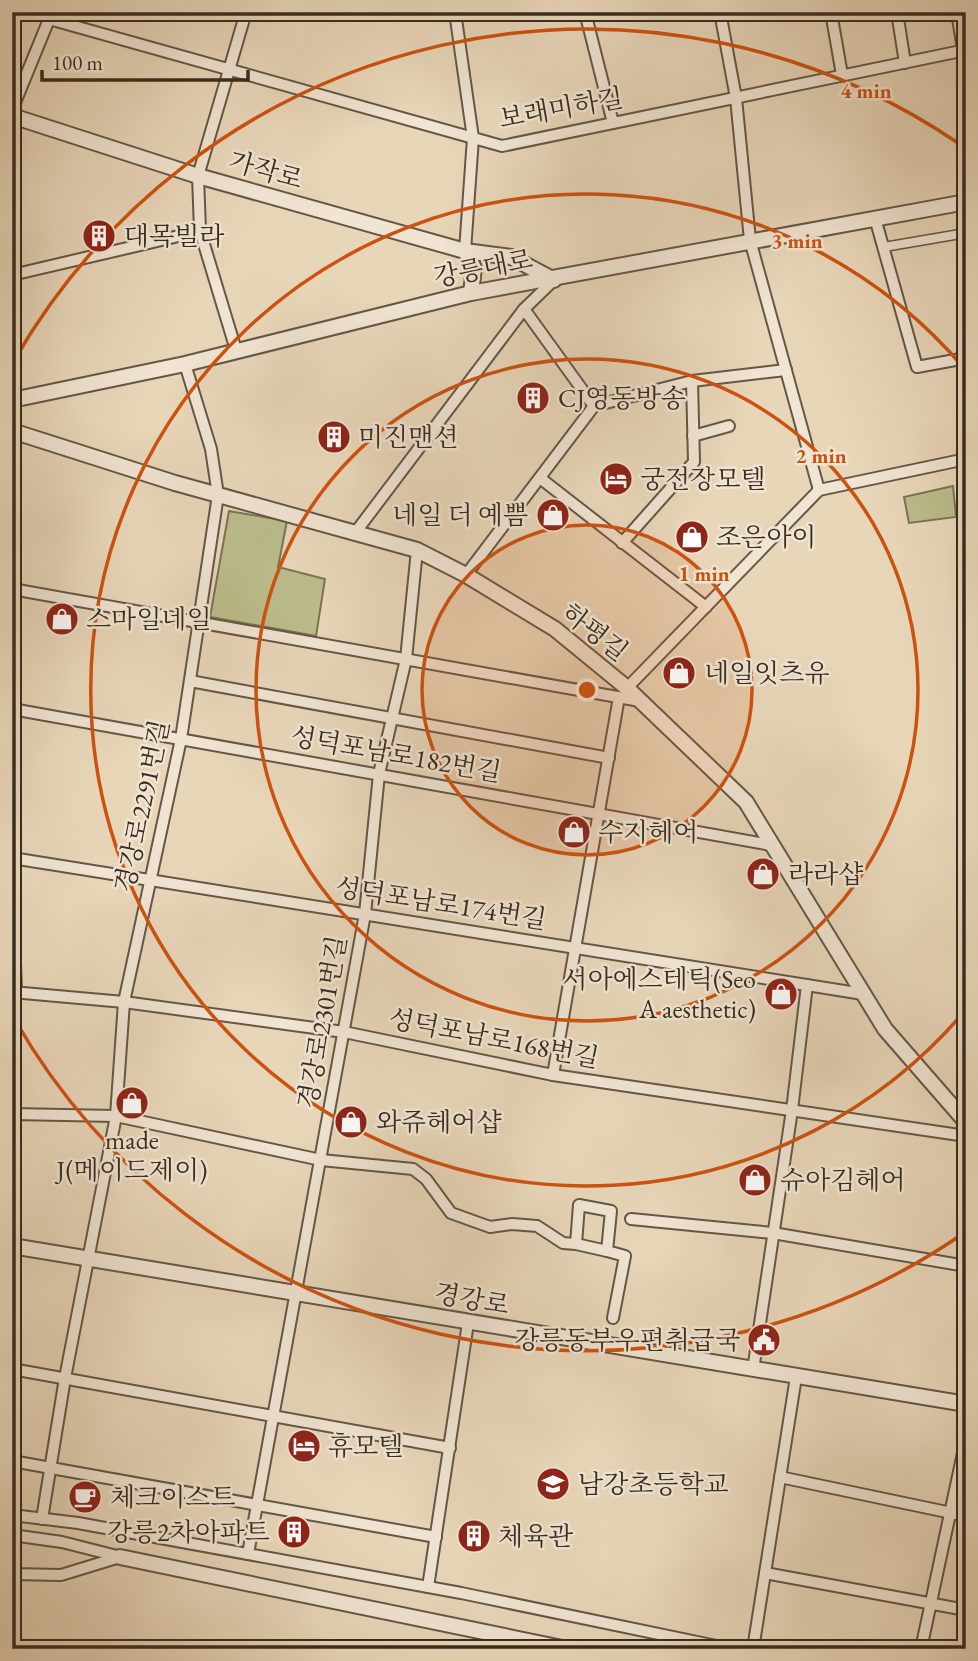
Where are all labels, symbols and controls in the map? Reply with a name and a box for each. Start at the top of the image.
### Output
scale bar [42,38,248,82]
text: 100 m [52,49,103,76]
text: 4 min [840,77,892,104]
street label: 보래미하길 [496,80,626,136]
street label: 가작로 [225,143,307,197]
building icon: 대목빌라 [80,217,118,255]
place label: 대목빌라 [124,219,225,253]
text: 3 min [771,227,823,254]
street label: 강릉대로 [430,242,536,294]
building icon: CJ영동방송 [514,379,552,417]
place label: CJ영동방송 [558,381,686,415]
building icon: 미진맨션 [315,418,353,456]
place label: 미진맨션 [358,420,458,454]
text: 2 min [795,442,847,469]
hotel icon: 궁전장모텔 [597,460,635,498]
place label: 궁전장모텔 [640,462,766,496]
shop icon: 네일 더 예쁨 [534,496,572,534]
place label: 네일 더 예쁨 [392,498,528,532]
shop icon: 조은아이 [673,518,711,556]
place label: 조은아이 [716,520,816,554]
text: 1 min [678,560,730,587]
street label: 하평길 [555,595,635,669]
shop icon: 스마일네일 [43,600,81,638]
place label: 스마일네일 [86,602,212,636]
shop icon: 네일잇츠유 [660,654,698,692]
place label: 네일잇츠유 [704,656,830,690]
centre of rings [575,678,599,702]
street label: 경강로2291번길 [107,717,177,895]
street label: 성덕포남로182번길 [288,719,504,789]
shop icon: 수지헤어 [555,813,593,851]
place label: 수지헤어 [598,815,698,849]
shop icon: 라라샵 [744,855,782,893]
place label: 라라샵 [788,857,863,891]
street label: 성덕포남로174번길 [333,870,549,936]
street label: 경강로2301번길 [290,933,354,1111]
place label: 서아에스테틱(Seo A aesthetic) [562,962,756,1026]
shop icon: 서아에스테틱(Seo A aesthetic) [762,975,800,1013]
street label: 성덕포남로168번길 [386,1001,602,1075]
shop icon: made J(메이드제이) [113,1084,151,1122]
shop icon: 와쥬헤어샵 [332,1103,370,1141]
place label: 와쥬헤어샵 [376,1105,502,1139]
place label: made J(메이드제이) [55,1123,207,1187]
shop icon: 슈아김헤어 [736,1161,774,1199]
place label: 슈아김헤어 [780,1163,906,1197]
street label: 경강로 [432,1276,512,1322]
public building icon: 강릉동부우편취급국 [745,1321,783,1359]
place label: 강릉동부우편취급국 [514,1323,740,1357]
hotel icon: 휴모텔 [285,1427,323,1465]
place label: 휴모텔 [328,1429,403,1463]
school or university icon: 남강초등학교 [534,1465,572,1503]
place label: 남강초등학교 [578,1467,729,1501]
cafe icon: 체크이스트 [66,1478,104,1516]
place label: 체크이스트 [110,1480,236,1514]
building icon: 강릉2차아파트 [275,1513,313,1551]
place label: 강릉2차아파트 [107,1515,270,1549]
building icon: 체육관 [455,1517,493,1555]
place label: 체육관 [498,1519,573,1553]

